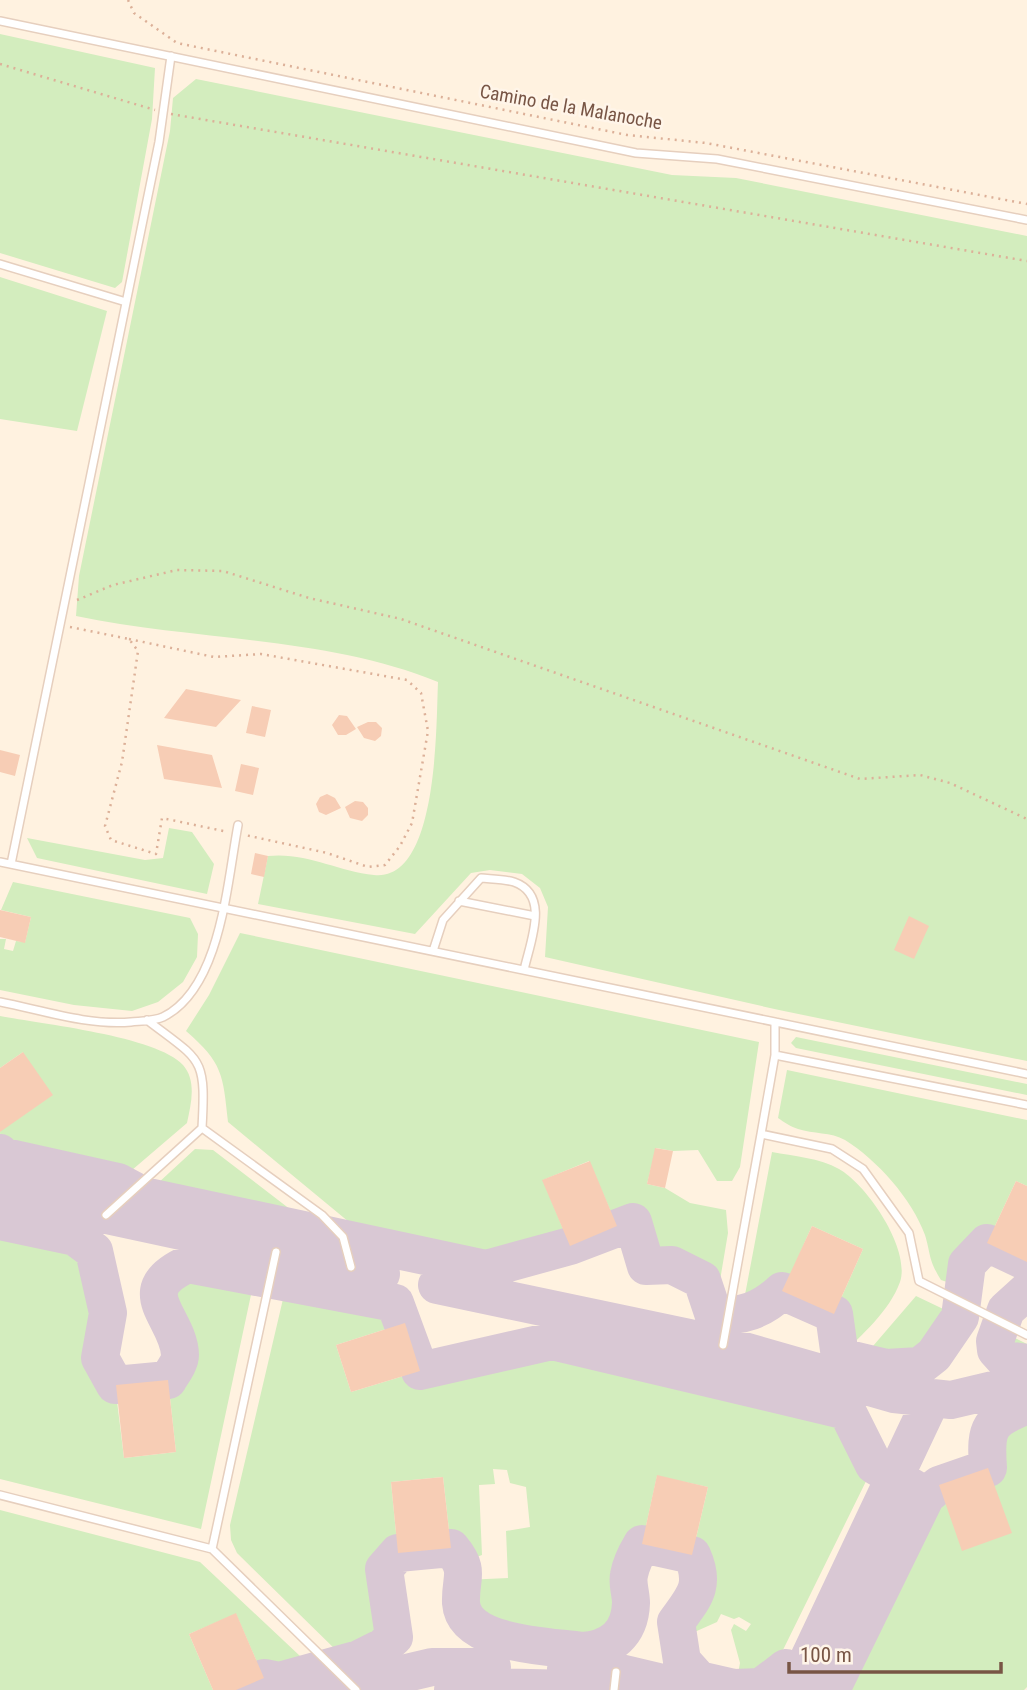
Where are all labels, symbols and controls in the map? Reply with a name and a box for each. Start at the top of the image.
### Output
street label: Camino de la Malanoche [478,80,664,134]
scale bar [789,1630,1001,1674]
text: 100 m [800,1643,852,1667]

